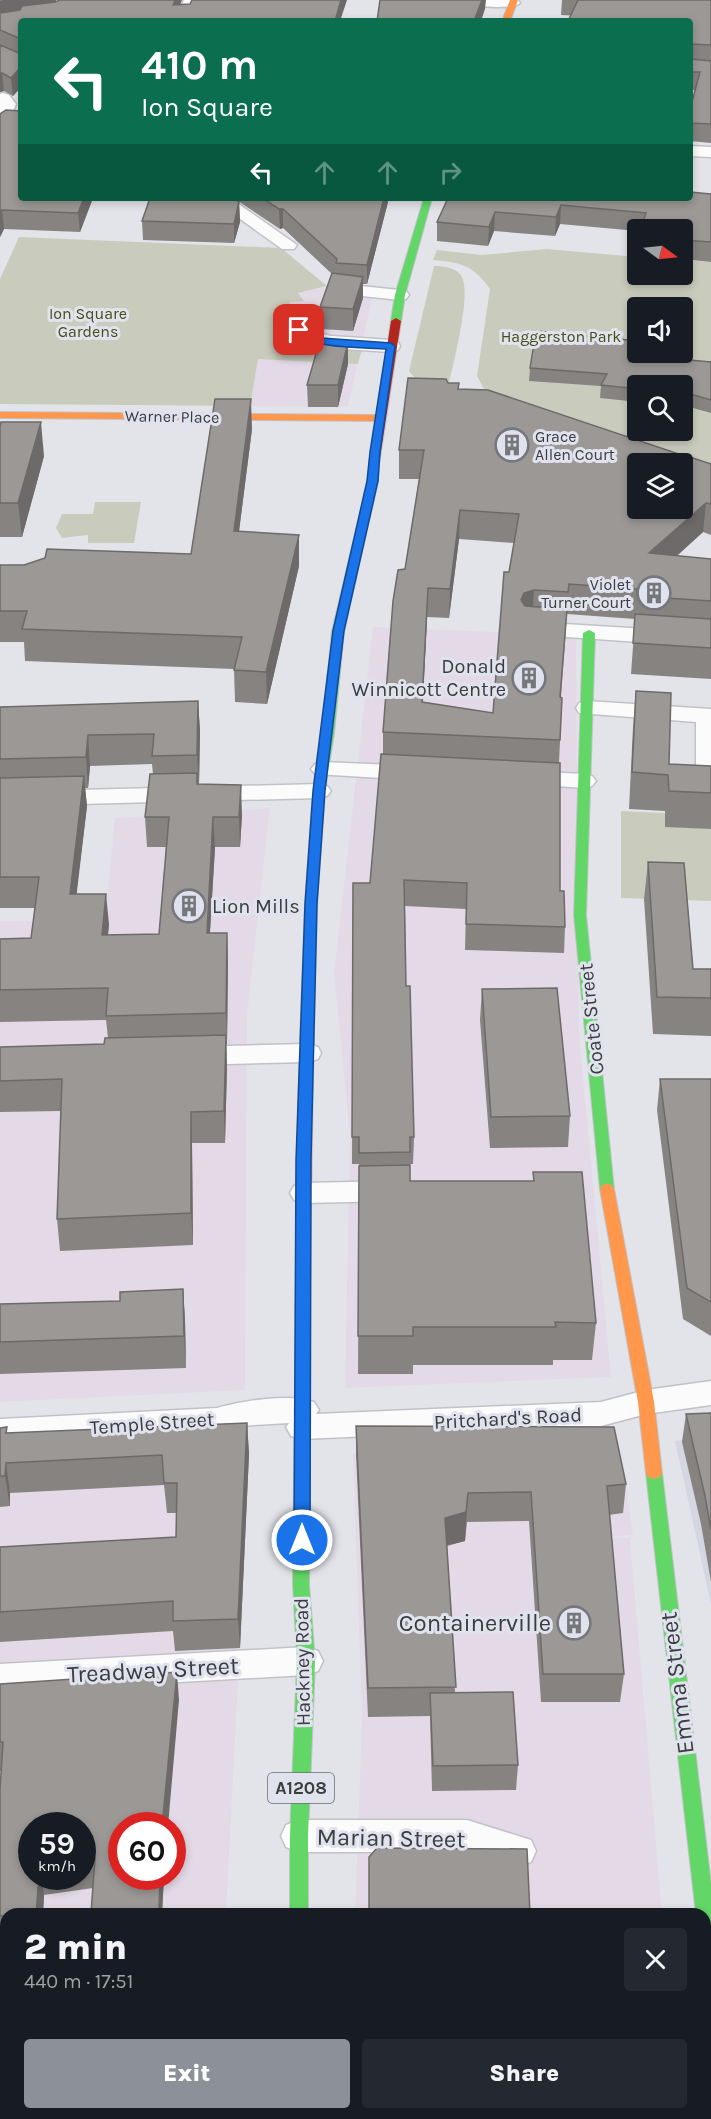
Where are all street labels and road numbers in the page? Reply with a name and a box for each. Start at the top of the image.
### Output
street label: Warner Place [125,406,219,427]
street label: Coate Street [574,962,609,1076]
street label: Pritchard's Road [433,1403,583,1434]
street label: Temple Street [89,1408,216,1439]
street label: Hackney Road [290,1598,315,1726]
street label: Emma Street [654,1610,700,1756]
street label: Treadway Street [66,1652,240,1688]
road number: A1208 [268,1773,334,1803]
street label: Marian Street [316,1823,466,1853]

